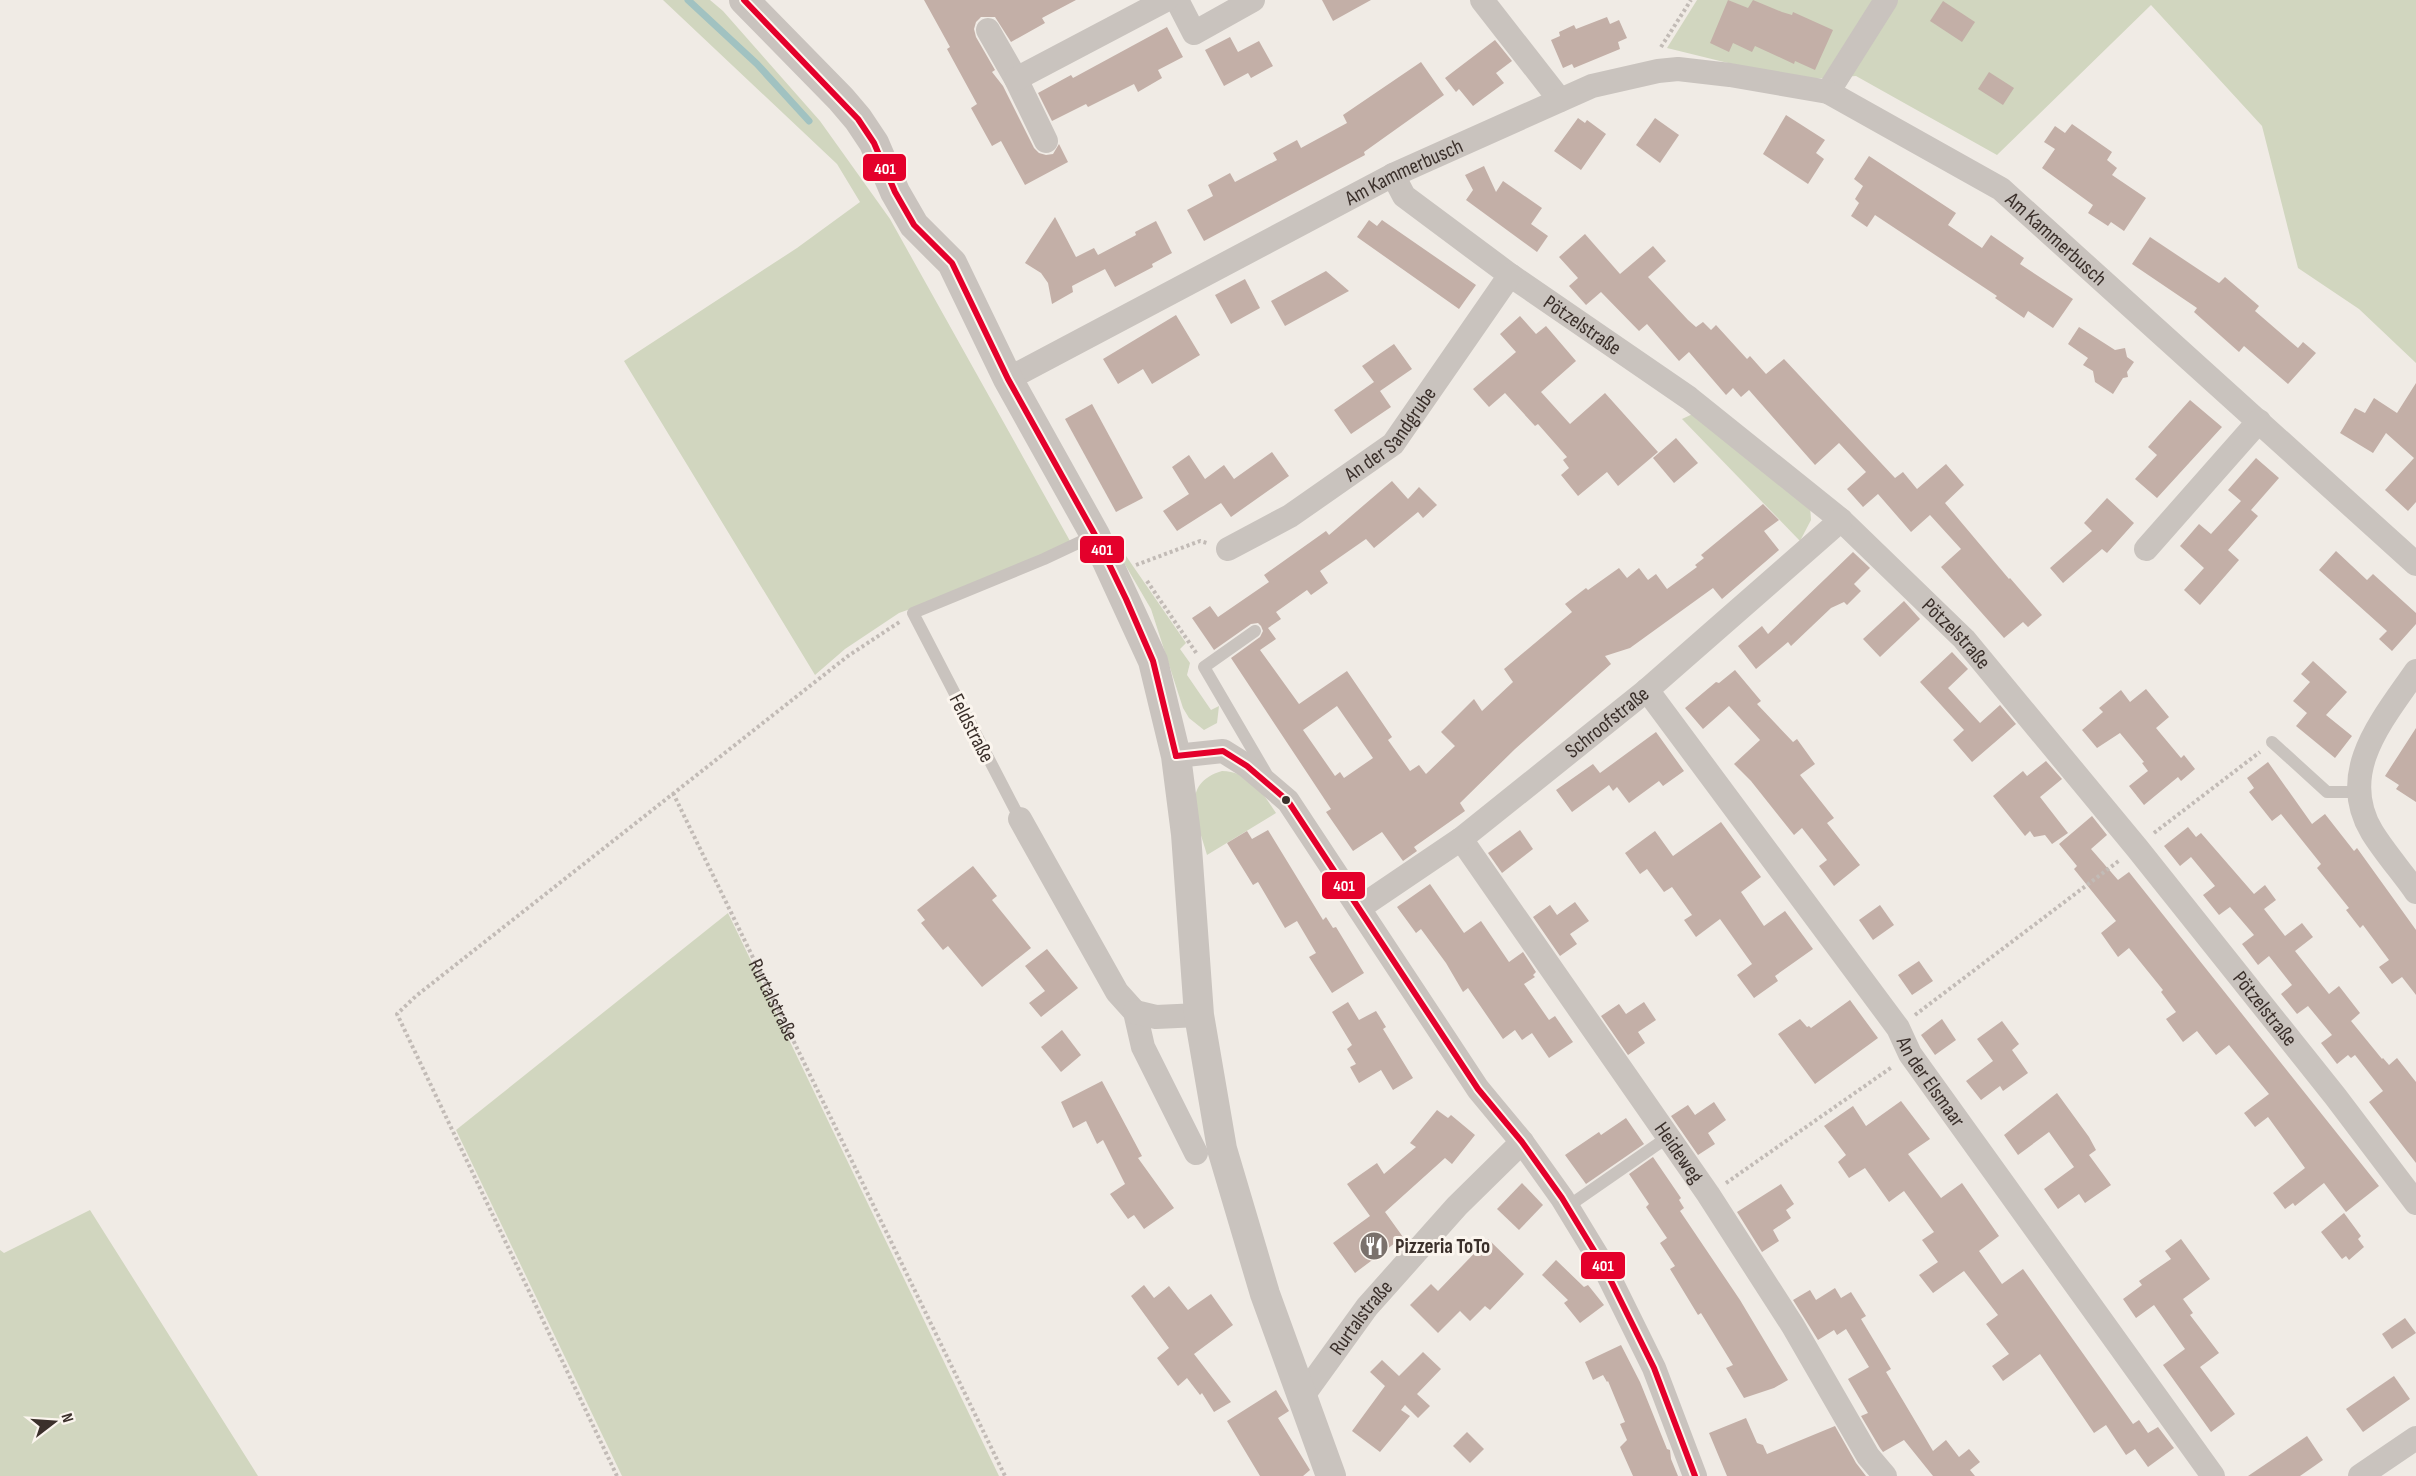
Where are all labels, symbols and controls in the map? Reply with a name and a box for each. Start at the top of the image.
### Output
street label: Am Kammerbusch [1340,133,1467,212]
line badge: 401 [862,153,907,182]
text: 401 [874,160,896,179]
street label: Am Kammerbusch [1999,187,2112,291]
street label: Pötzelstraße [1539,290,1626,361]
street label: An der Sandgrube [1339,382,1442,488]
line badge: 401 [1079,535,1125,564]
text: 401 [1091,541,1113,560]
street label: Pötzelstraße [1916,593,1996,674]
street label: Schroofstraße [1560,681,1654,764]
street label: Feldstraße [944,690,999,767]
unlabelled marker [1280,794,1292,806]
line badge: 401 [1321,871,1366,900]
text: 401 [1333,877,1355,896]
street label: Rurtalstraße [743,955,804,1045]
street label: Pötzelstraße [2227,966,2302,1051]
street label: An der Elsmaar [1890,1032,1970,1132]
street label: Heideweg [1649,1118,1709,1188]
restaurant icon: Pizzeria ToTo [1358,1230,1390,1262]
place label: Pizzeria ToTo [1395,1234,1490,1259]
line badge: 401 [1580,1251,1626,1280]
text: 401 [1592,1257,1614,1276]
street label: Rurtalstraße [1324,1275,1398,1360]
north arrow [24,1392,84,1452]
text: N [57,1411,77,1425]

